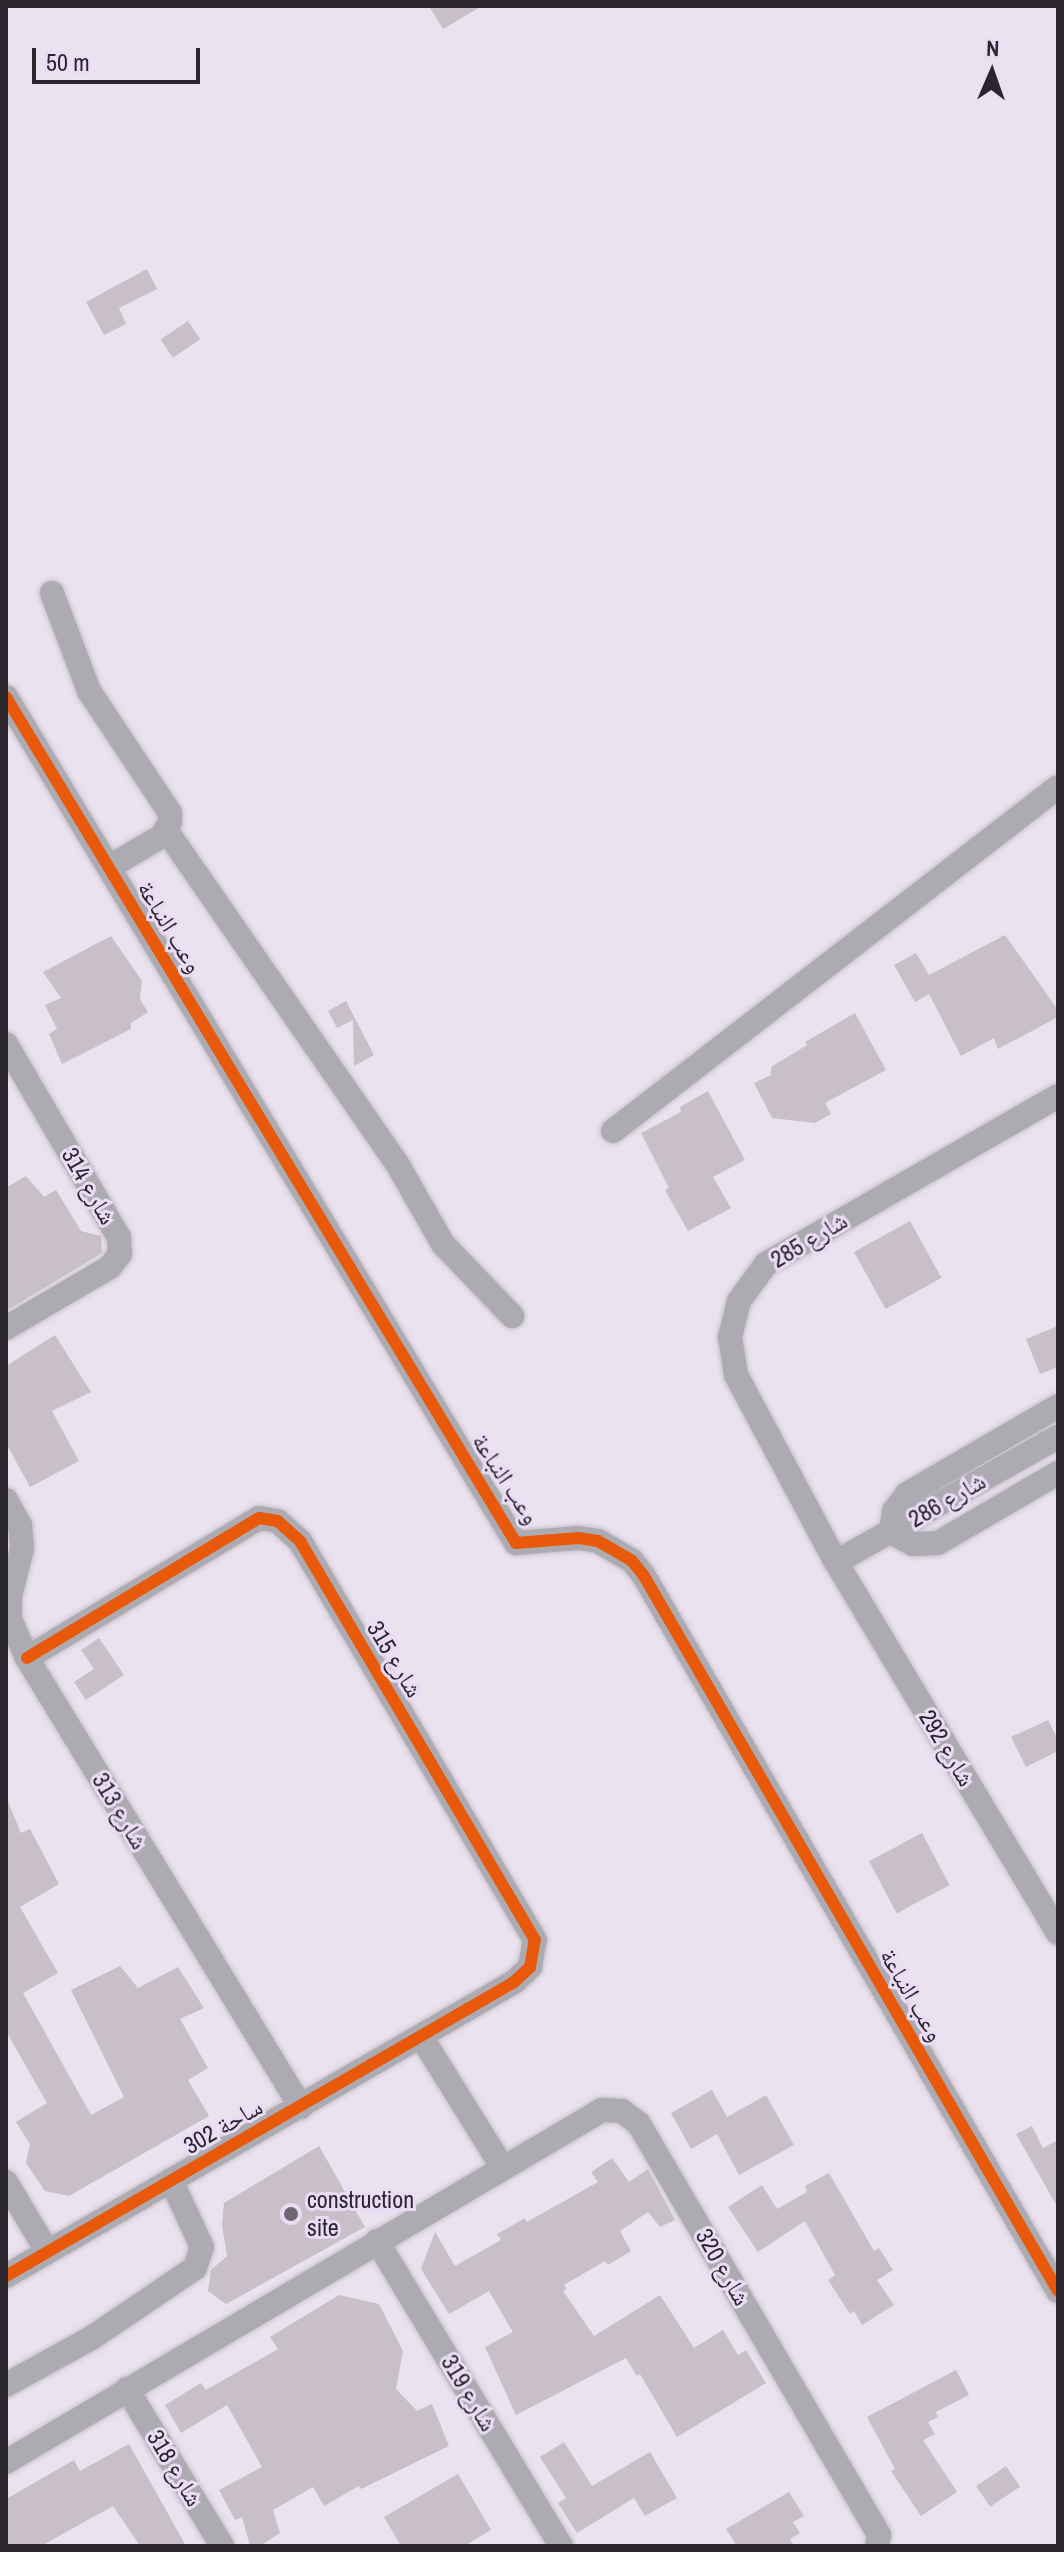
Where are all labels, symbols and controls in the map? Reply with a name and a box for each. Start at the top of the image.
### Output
scale bar [36,32,204,82]
north arrow [952,32,1032,112]
text: N [986,33,1000,63]
text: 50 m [46,46,90,78]
street label: وعب النباعة [131,876,209,978]
street label: شارع 314 [56,1142,122,1230]
street label: شارع 285 [766,1206,852,1274]
street label: وعب النباعة [466,1428,546,1530]
street label: شارع 286 [903,1467,991,1533]
street label: شارع 315 [361,1616,429,1702]
street label: شارع 292 [913,1705,981,1791]
street label: شارع 313 [86,1768,154,1854]
street label: وعب النباعة [874,1944,950,2046]
street label: ساحة 302 [178,2092,268,2160]
place label: construction site [307,2186,414,2242]
marker: construction site [282,2205,300,2223]
street label: شارع 320 [690,2223,756,2311]
street label: شارع 319 [435,2350,503,2436]
street label: شارع 318 [141,2425,209,2511]

